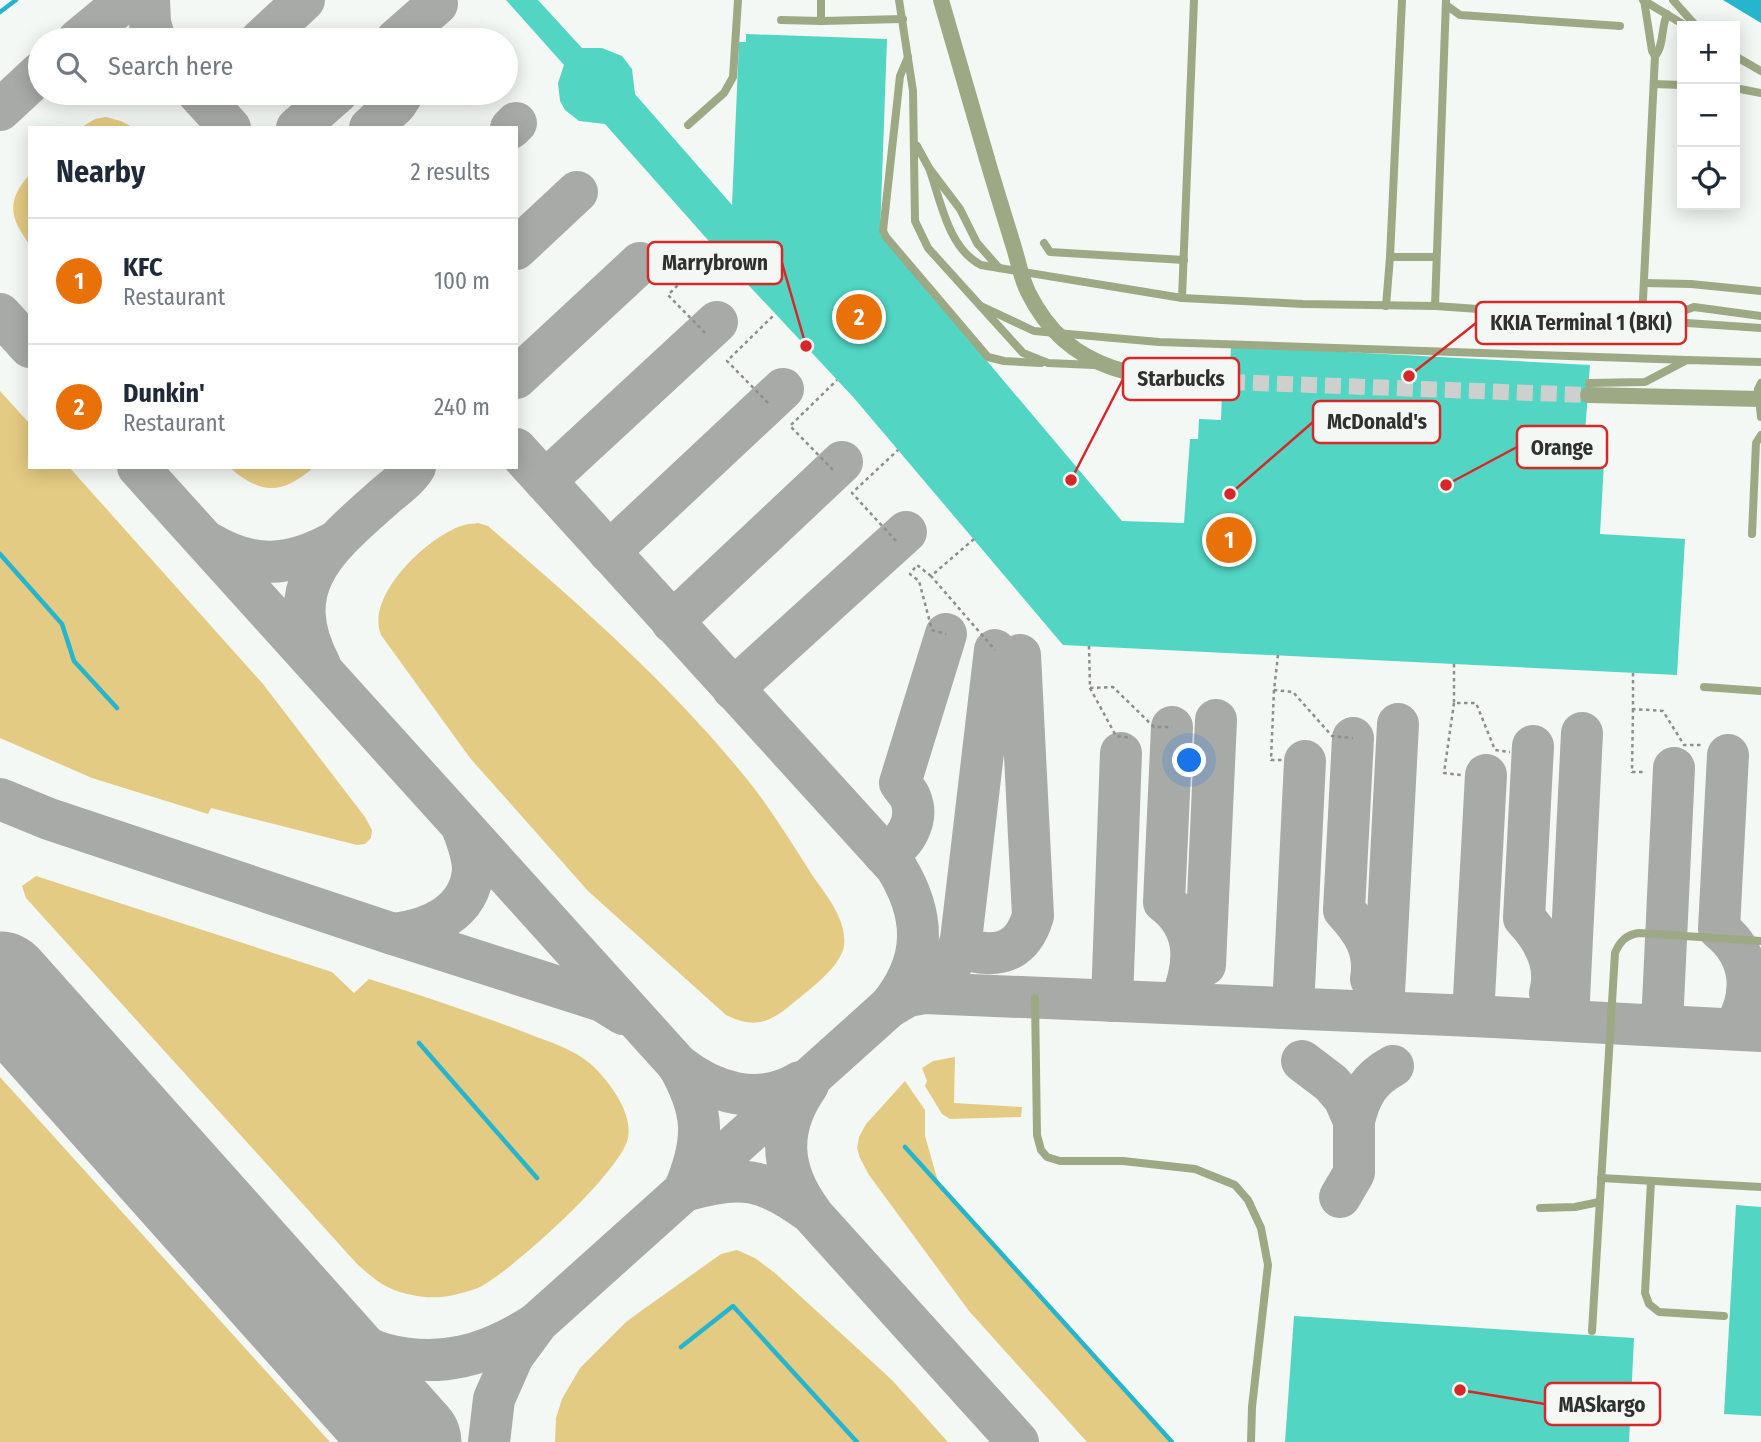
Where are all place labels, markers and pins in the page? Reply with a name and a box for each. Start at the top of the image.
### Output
callout: Marrybrown [648,242,782,284]
pin: 2 [836,291,882,343]
callout: KKIA Terminal 1 (BKI) [1476,302,1686,344]
callout: Starbucks [1123,358,1239,400]
callout: McDonald's [1313,401,1440,443]
callout: Orange [1517,426,1607,468]
pin: 1 [1206,514,1252,566]
callout: MASkargo [1545,1383,1660,1425]

